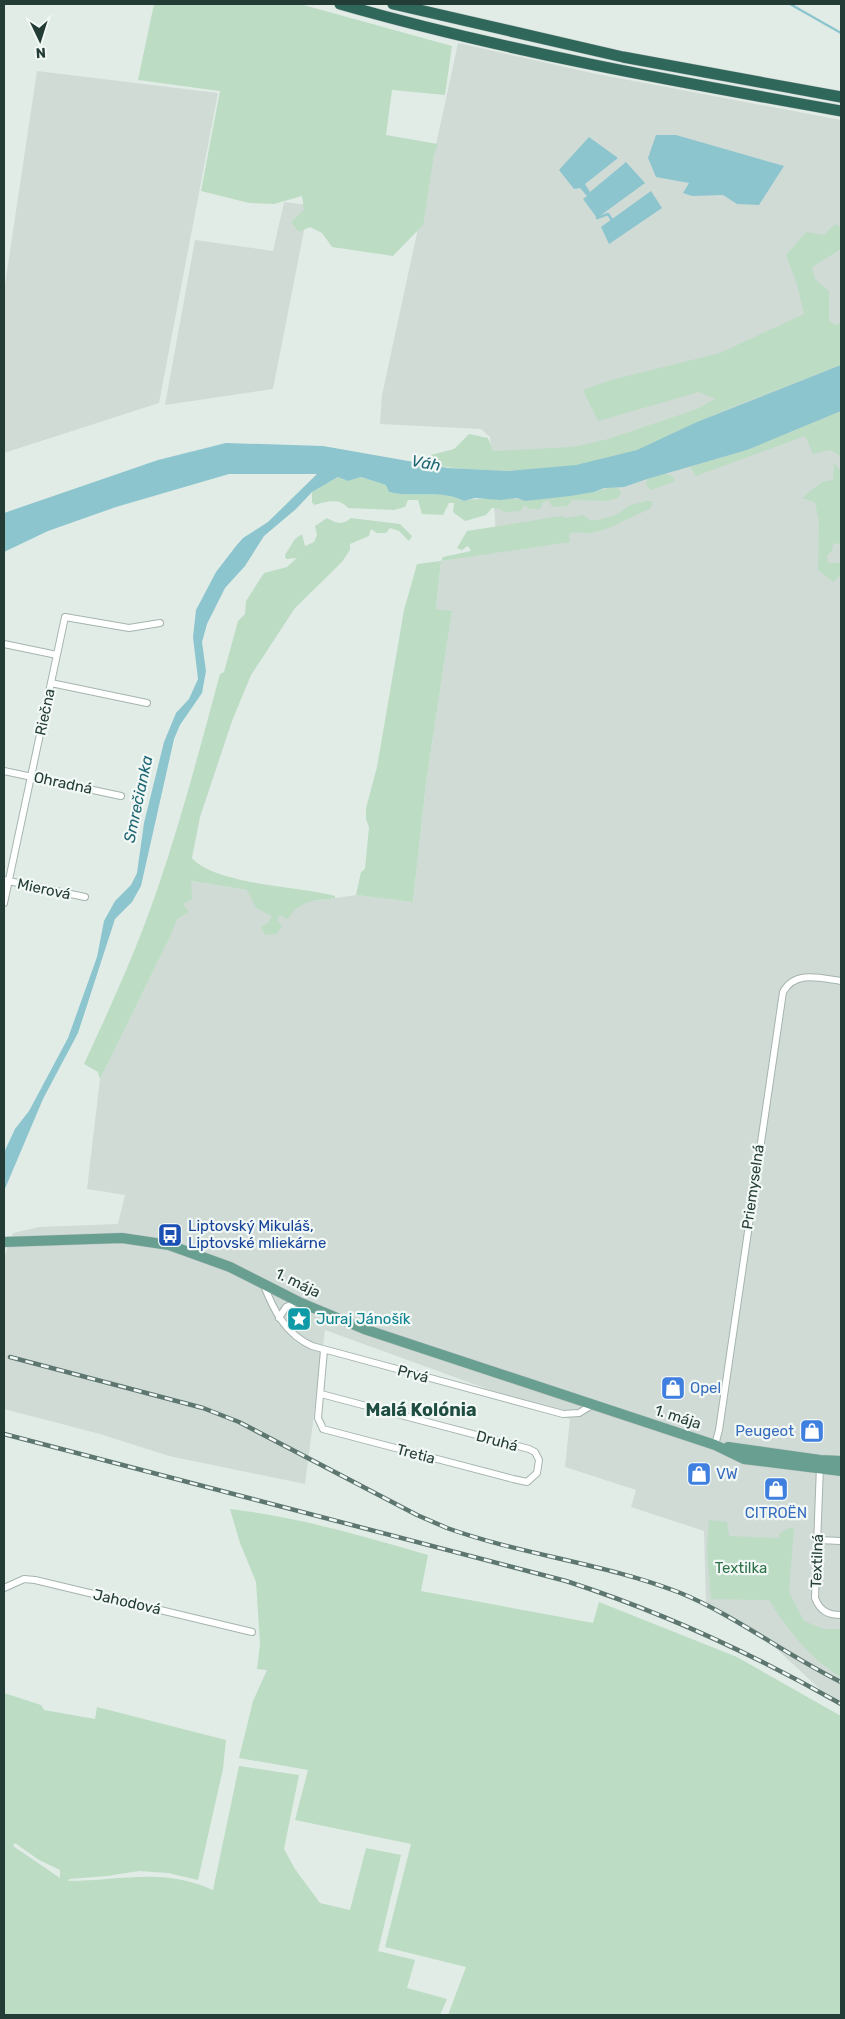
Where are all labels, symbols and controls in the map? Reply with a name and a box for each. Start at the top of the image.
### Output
north arrow [15,15,65,65]
text: N [35,44,46,61]
water label: Váh [410,451,442,475]
street label: Riečna [31,687,59,737]
water label: Smrečianka [120,754,156,844]
street label: Ohradná [32,768,94,798]
street label: Mierová [16,875,72,903]
street label: Priemyselná [738,1143,768,1231]
place label: Liptovský Mikuláš, Liptovské mliekárne [188,1217,326,1252]
bus stop icon: Liptovský Mikuláš, Liptovské mliekárne [157,1222,183,1248]
street label: 1. mája [273,1264,323,1302]
place icon: Juraj Jánošík [286,1306,312,1332]
place label: Juraj Jánošík [316,1310,411,1328]
street label: Prvá [395,1361,431,1387]
shop icon: Opel [660,1375,686,1401]
place label: Opel [690,1379,721,1397]
district label: Malá Kolónia [365,1399,477,1421]
street label: 1. mája [653,1401,703,1433]
shop icon: Peugeot [799,1418,825,1444]
place label: Peugeot [735,1422,794,1440]
street label: Druhá [474,1427,520,1455]
street label: Tretia [395,1440,437,1468]
shop icon: VW [686,1461,712,1487]
place label: VW [716,1465,738,1483]
shop icon: CITROËN [763,1476,789,1502]
place label: CITROËN [745,1504,807,1522]
street label: Textilná [807,1534,827,1588]
park label: Textilka [715,1559,767,1577]
street label: Jahodová [91,1585,163,1619]

